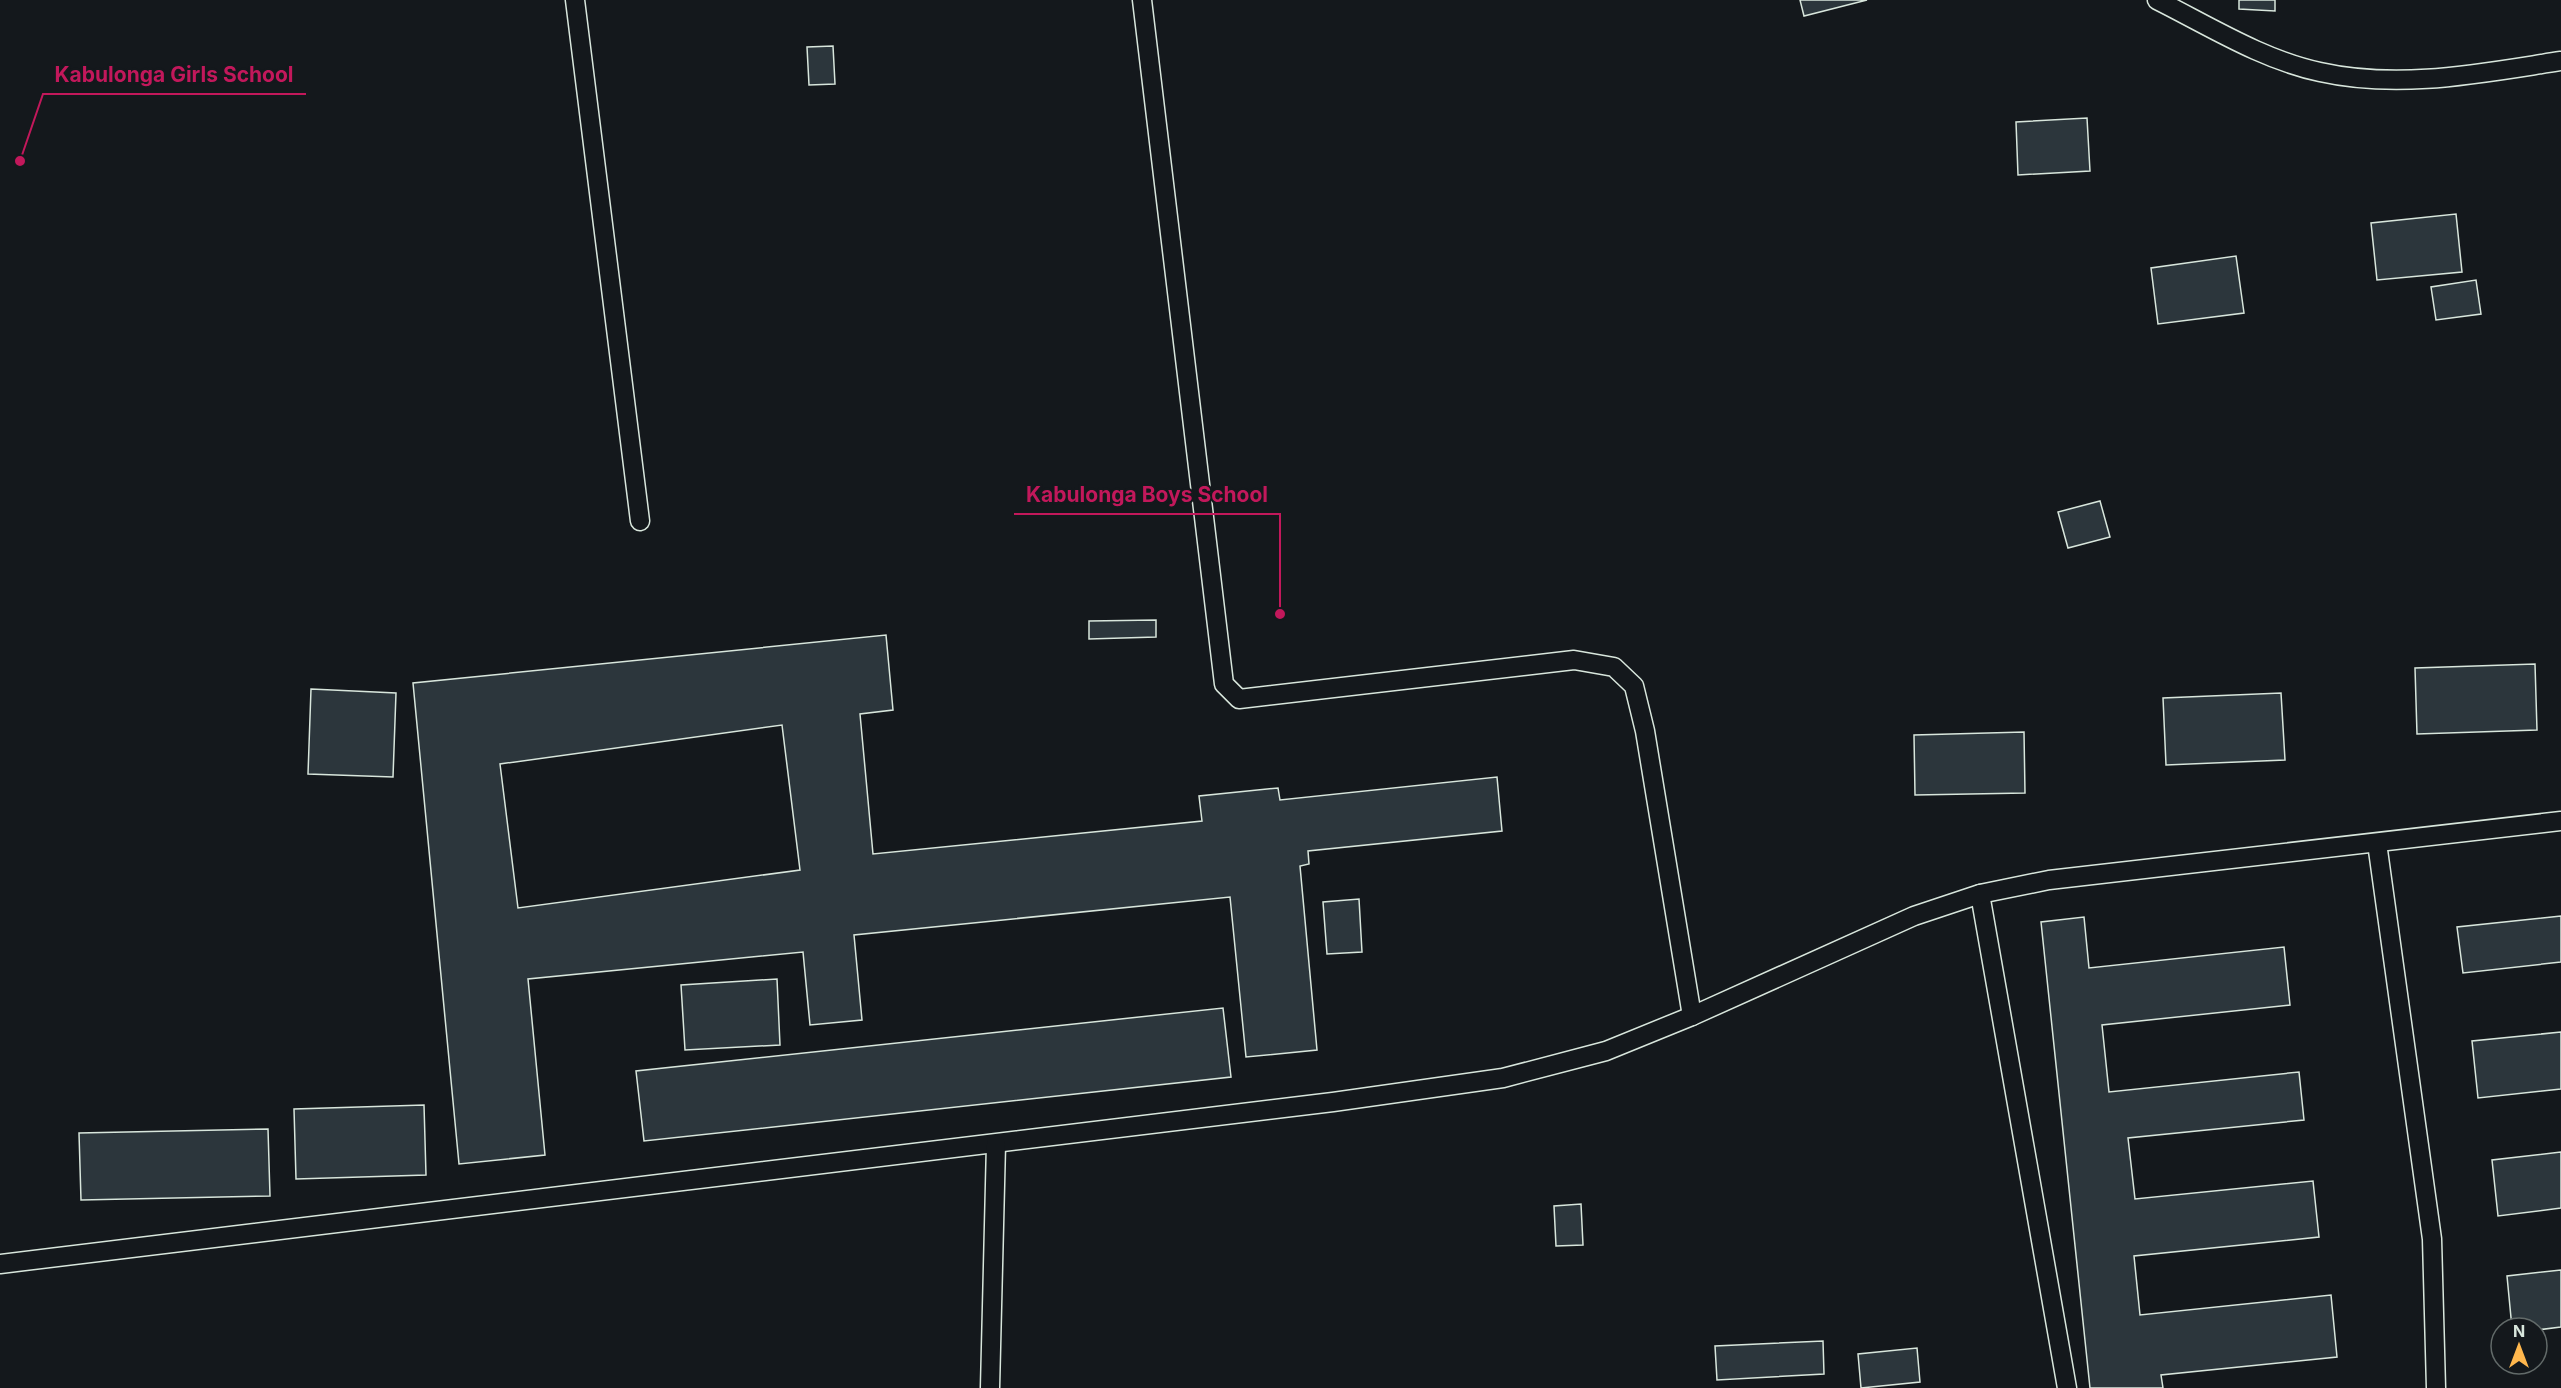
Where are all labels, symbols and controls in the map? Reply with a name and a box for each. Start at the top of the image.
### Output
callout: Kabulonga Girls School [43,55,306,94]
text: Kabulonga Girls School [54,62,294,87]
callout: Kabulonga Boys School [1014,475,1280,514]
text: Kabulonga Boys School [1026,482,1268,507]
north arrow [2489,1316,2549,1376]
text: N [2513,1321,2525,1341]

